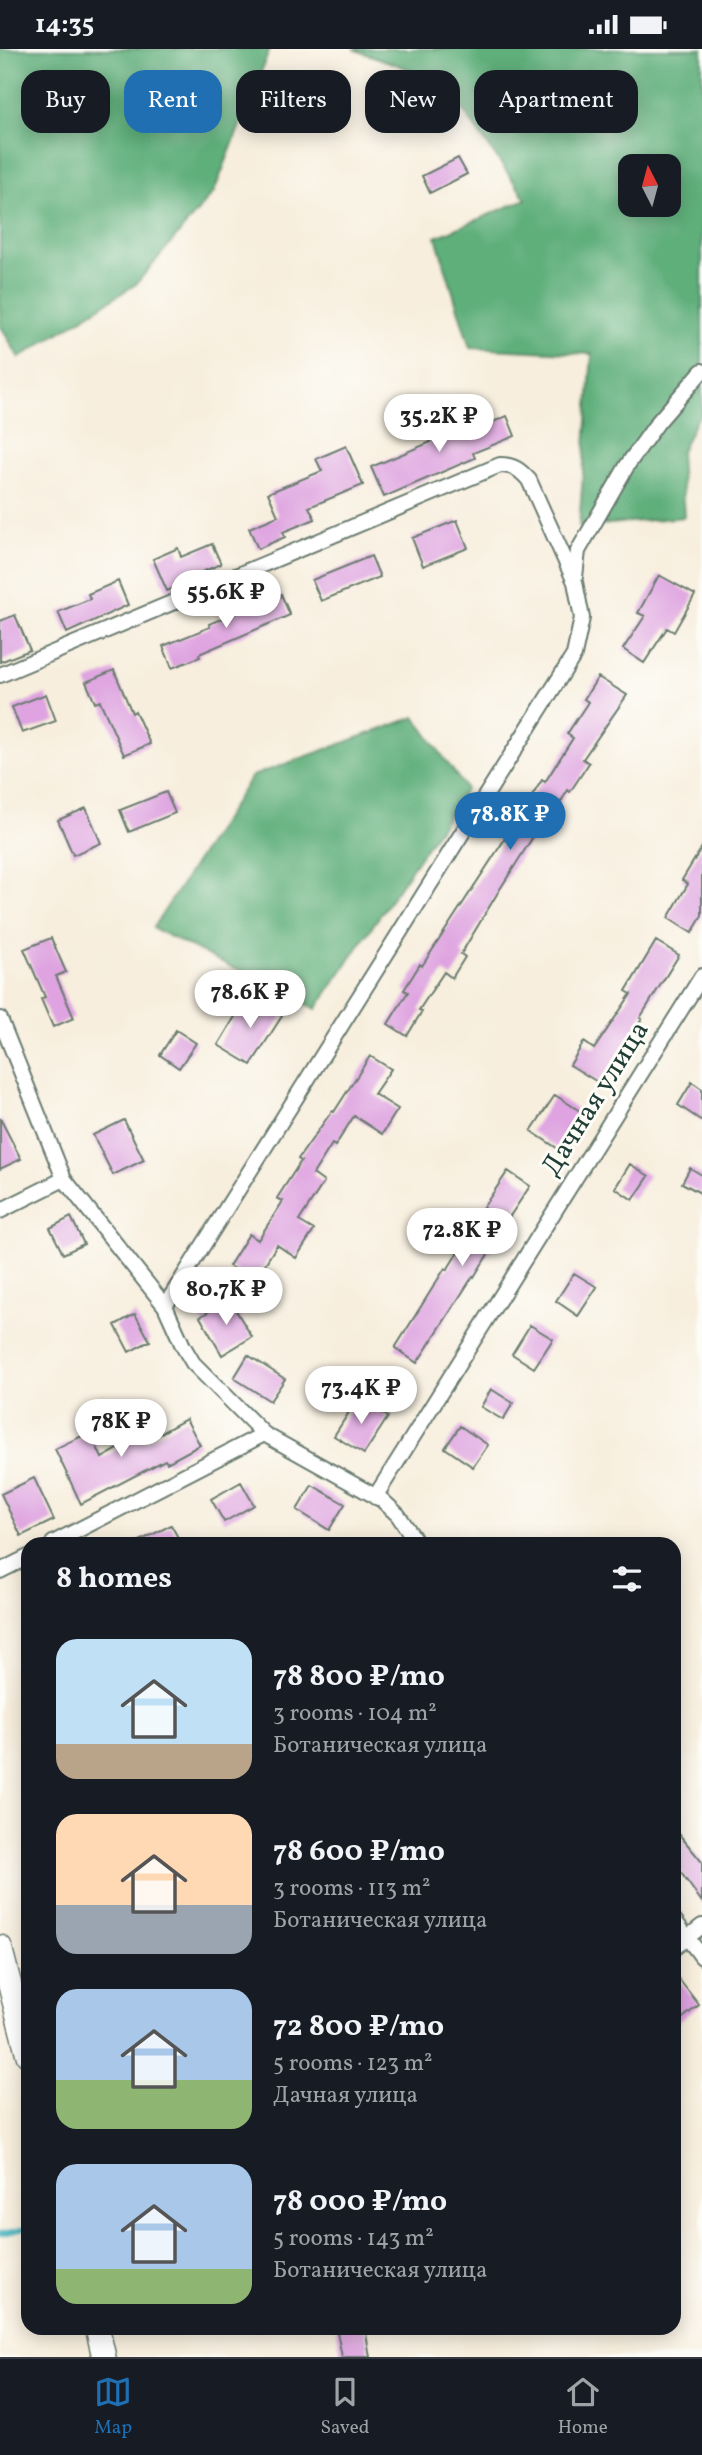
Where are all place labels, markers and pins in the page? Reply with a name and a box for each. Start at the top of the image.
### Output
pin: 35.2K ₽ [374,395,504,454]
pin: 55.6K ₽ [161,571,291,630]
pin: 78.8K ₽ [445,793,575,852]
pin: 78.6K ₽ [185,971,315,1030]
pin: 72.8K ₽ [397,1209,527,1268]
pin: 80.7K ₽ [161,1267,291,1327]
pin: 73.4K ₽ [296,1367,426,1426]
pin: 78K ₽ [72,1399,170,1459]

